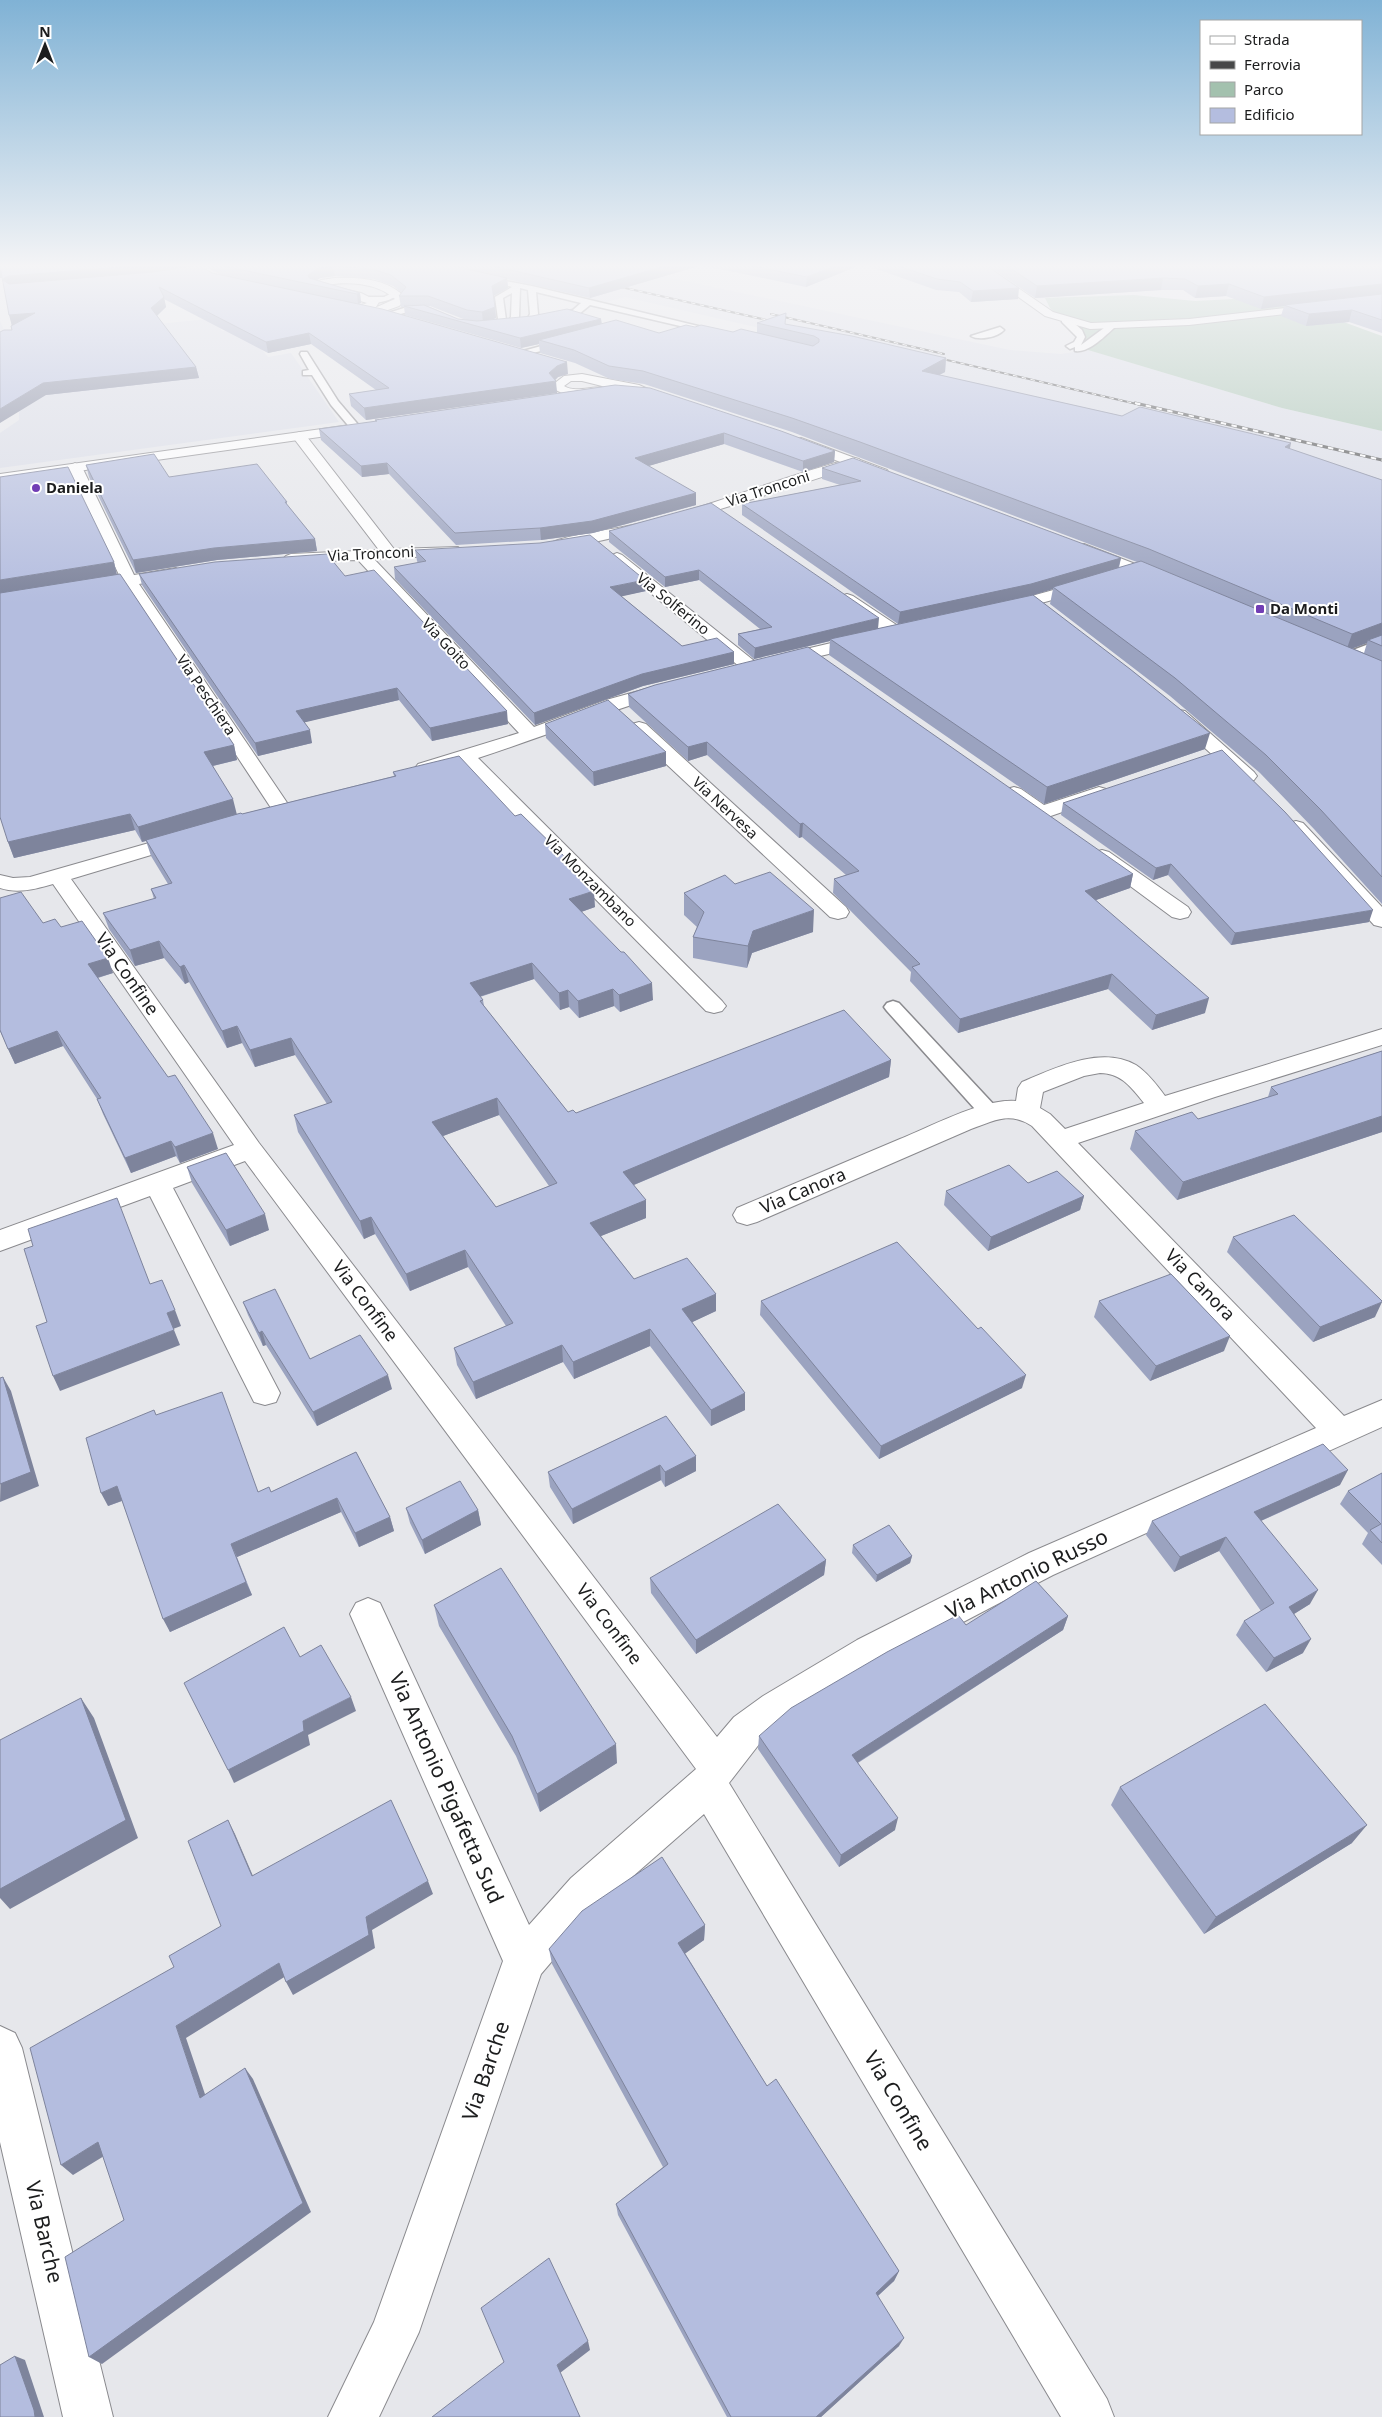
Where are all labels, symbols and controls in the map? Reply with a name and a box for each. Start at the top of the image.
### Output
north arrow [20,20,70,70]
legend [1200,20,1362,135]
text: N [39,22,51,41]
text: Strada [1244,29,1290,49]
text: Ferrovia [1244,54,1301,74]
text: Parco [1244,79,1284,99]
text: Edificio [1244,104,1295,124]
street label: Via Tronconi [723,465,812,511]
place label: Daniela [46,477,103,497]
marker: Daniela [30,482,42,494]
street label: Via Tronconi [327,541,415,565]
street label: Via Solferino [633,568,714,639]
place label: Da Monti [1270,598,1338,618]
marker: Da Monti [1254,603,1266,615]
street label: Via Goito [418,613,476,673]
street label: Via Peschiera [173,650,241,739]
street label: Via Nervesa [689,772,763,843]
street label: Via Monzambano [540,830,641,931]
street label: Via Confine [91,927,165,1020]
street label: Via Canora [756,1161,849,1219]
street label: Via Canora [1161,1243,1241,1325]
street label: Via Confine [327,1255,404,1346]
street label: Via Antonio Russo [941,1522,1112,1625]
street label: Via Confine [571,1578,648,1669]
street label: Via Antonio Pigafetta Sud [383,1668,511,1908]
street label: Via Barche [455,2017,515,2124]
street label: Via Confine [858,2045,940,2156]
street label: Via Barche [20,2178,70,2286]

